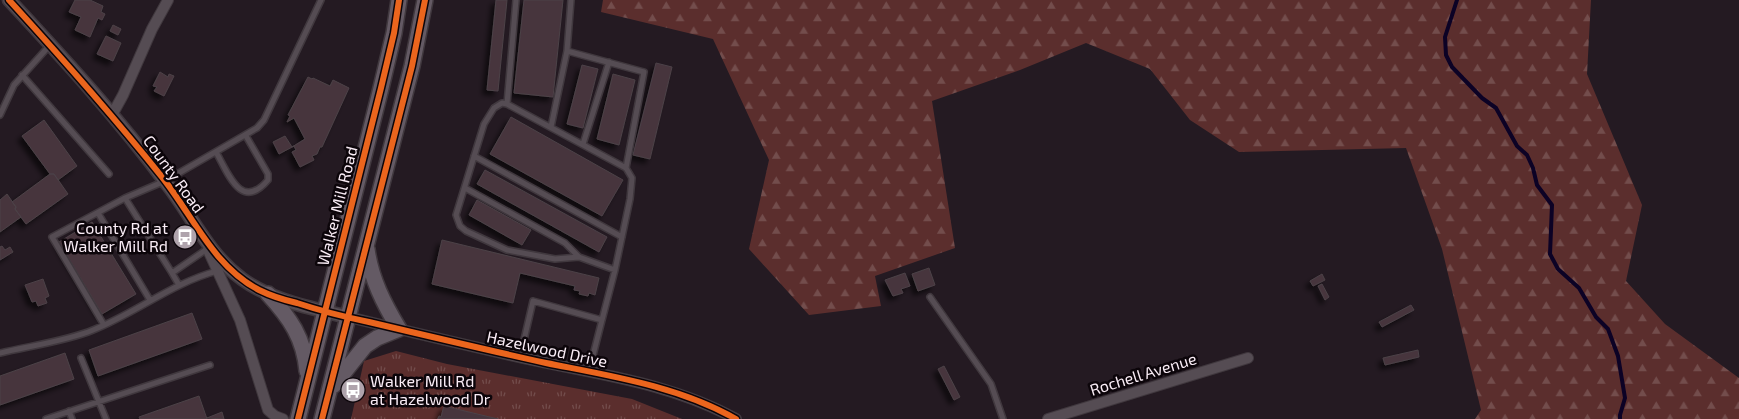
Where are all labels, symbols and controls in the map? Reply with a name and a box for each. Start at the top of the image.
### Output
street label: County Road [140,131,209,216]
street label: Walker Mill Road [313,144,361,267]
place label: County Rd at Walker Mill Rd [64,218,168,255]
bus stop icon: County Rd at Walker Mill Rd [172,224,198,250]
street label: Hazelwood Drive [485,326,609,371]
street label: Rochell Avenue [1087,348,1198,399]
place label: Walker Mill Rd at Hazelwood Dr [370,371,491,408]
bus stop icon: Walker Mill Rd at Hazelwood Dr [340,377,366,403]

